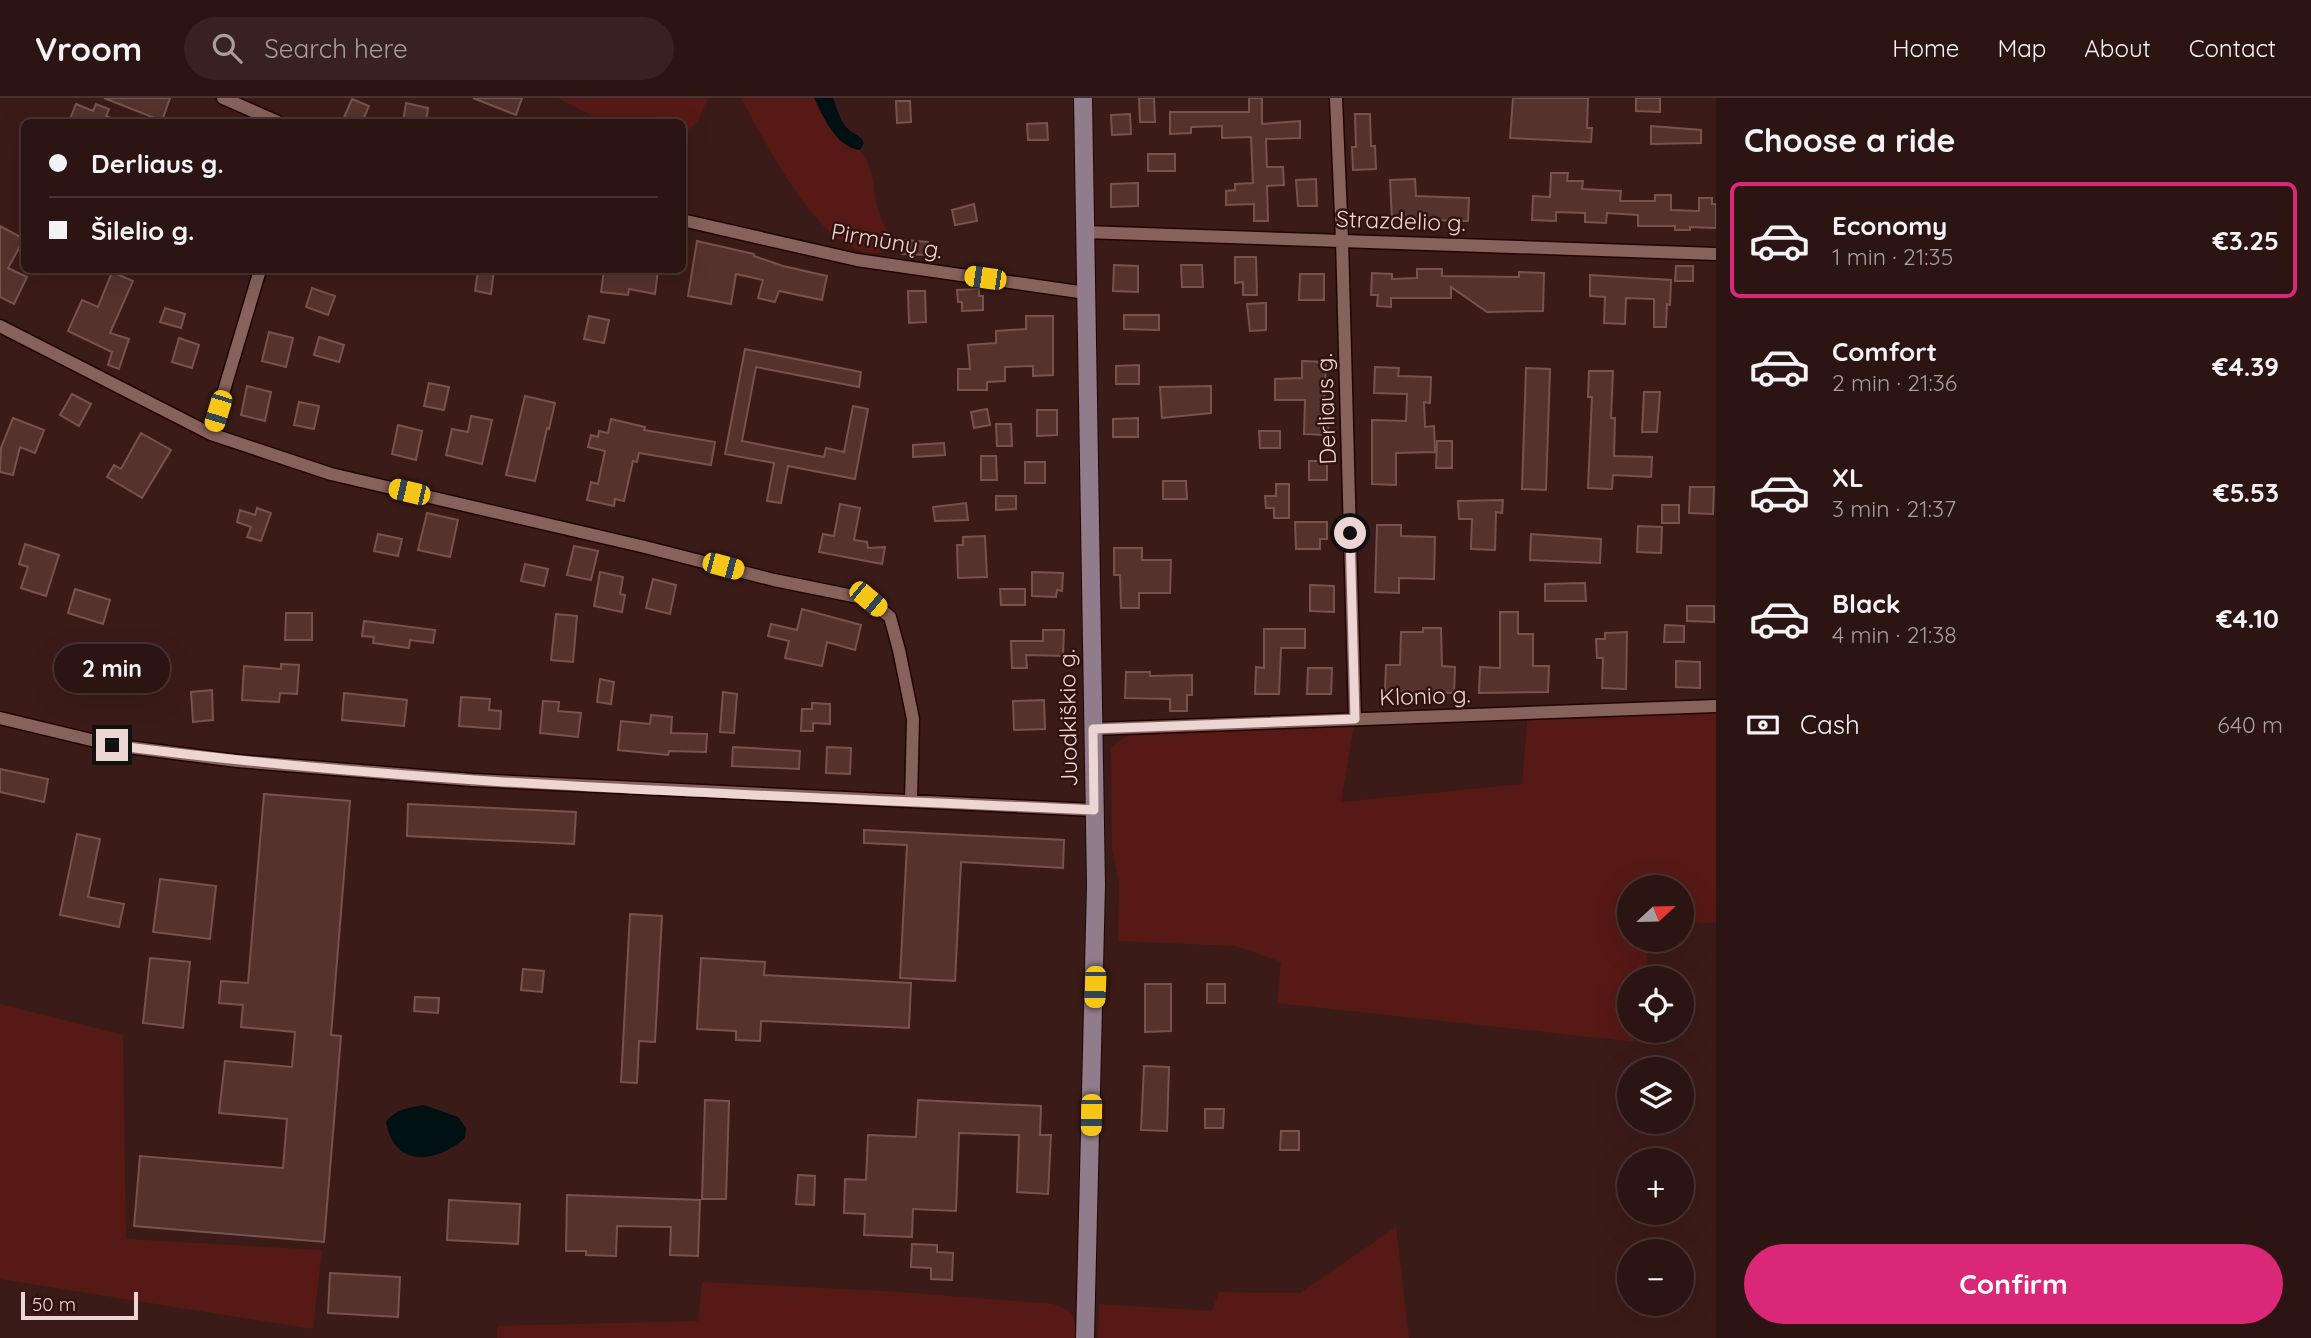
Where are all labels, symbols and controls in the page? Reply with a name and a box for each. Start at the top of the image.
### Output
search box [184,17,674,80]
text: Vroom [35,28,142,69]
icon: search [208,29,246,67]
text: Search here [264,32,408,65]
text: Home [1892,33,1959,63]
text: Map [1997,33,2046,63]
text: About [2084,33,2151,63]
text: Contact [2189,33,2276,63]
text: Choose a ride [1744,120,1956,160]
text: Derliaus g. [91,147,224,180]
street label: Strazdelio g. [1336,204,1466,237]
icon: car [1748,209,1811,272]
text: Economy [1832,209,1947,242]
text: Šilelio g. [91,214,194,247]
street label: Pirmūnų g. [829,216,945,265]
text: €3.25 [2212,224,2279,257]
text: 1 min · 21:35 [1832,242,1953,271]
car [963,265,1008,291]
icon: car [1748,335,1811,398]
text: Comfort [1832,335,1937,368]
text: €4.39 [2212,350,2279,383]
street label: Derliaus g. [1309,353,1342,465]
text: 2 min · 21:36 [1832,368,1957,397]
car [202,388,235,434]
icon: car [1748,461,1811,524]
text: XL [1832,461,1864,494]
text: €5.53 [2213,476,2279,509]
car [387,477,432,507]
text: 3 min · 21:37 [1832,494,1956,523]
route start [1334,517,1366,549]
car [700,550,747,582]
car [846,577,891,621]
icon: car [1748,587,1811,650]
text: Black [1832,587,1901,620]
text: €4.10 [2216,602,2279,635]
text: 4 min · 21:38 [1832,620,1957,649]
callout: 2 min [54,644,170,692]
street label: Juodkiškio g. [1052,649,1083,787]
text: 2 min [82,654,142,683]
street label: Klonio g. [1379,679,1471,712]
icon: cash [1744,706,1782,744]
text: Cash [1800,708,1860,741]
text: 640 m [2217,710,2283,739]
route end [96,729,128,761]
north arrow [1617,875,1694,952]
map controls [1617,875,1694,1316]
car [1084,966,1107,1008]
button: locate [1617,966,1694,1043]
button: layers [1617,1057,1694,1134]
car [1081,1094,1102,1136]
button: + [1617,1148,1694,1225]
button: − [1617,1239,1694,1316]
button: Confirm [1744,1244,2283,1324]
scale bar [21,1289,138,1321]
text: 50 m [32,1292,76,1316]

